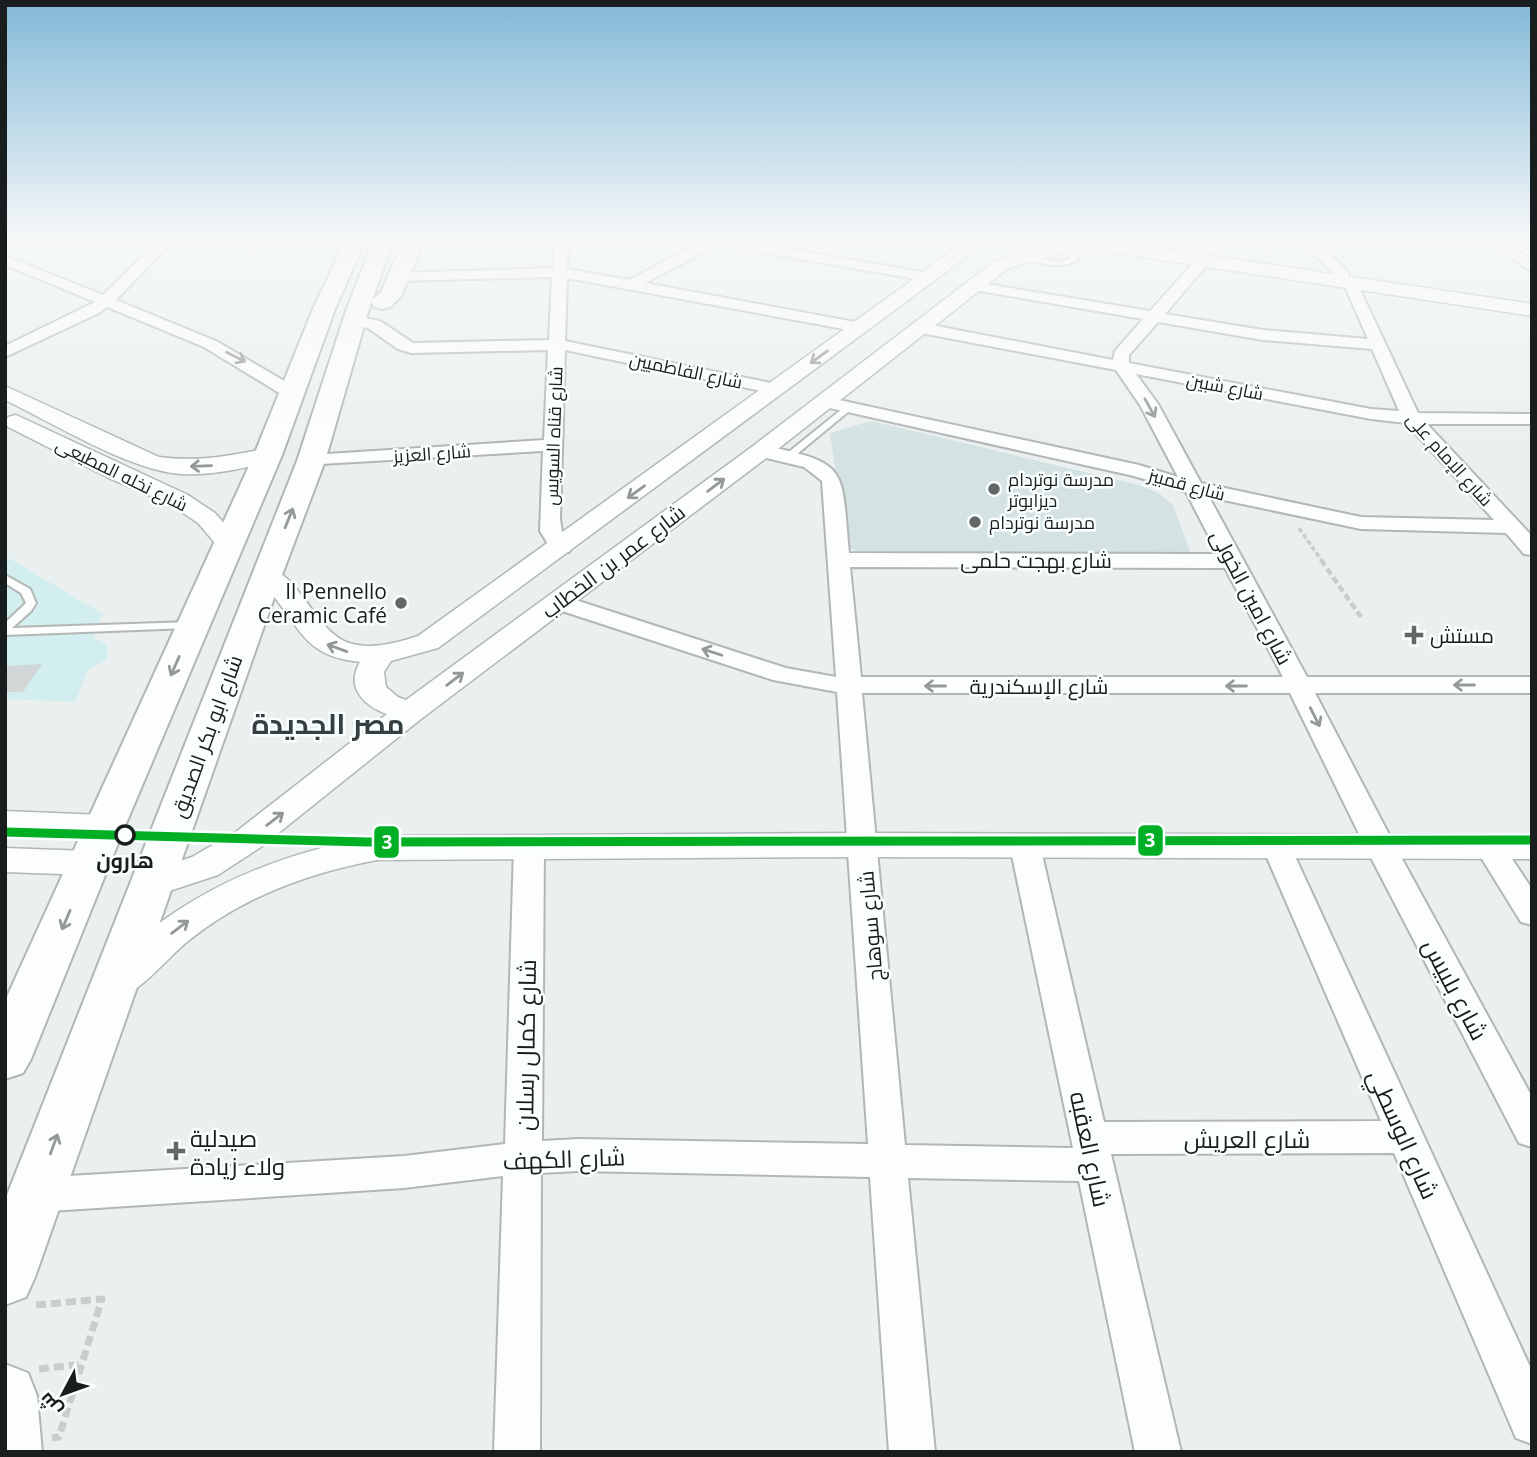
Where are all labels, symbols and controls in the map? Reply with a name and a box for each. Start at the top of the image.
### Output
street label: شارع الفاطميين [627,346,745,395]
one-way arrow [810,350,829,364]
one-way arrow [225,351,246,365]
street label: شارع قناه السويس [539,366,568,506]
street label: شارع شبين [1184,367,1265,406]
one-way arrow [1144,397,1158,418]
street label: شارع الإمام على [1401,407,1499,512]
street label: شارع نخله المطيعى [52,432,192,517]
street label: شارع العزيز [391,438,472,469]
one-way arrow [190,460,213,473]
street label: شارع قمبيز [1145,462,1228,507]
place label: مدرسة نوتردام ديزابوتر [1007,467,1114,512]
one-way arrow [706,478,725,492]
marker: مدرسة نوتردام ديزابوتر [986,481,1002,497]
one-way arrow [627,484,645,499]
street label: شارع عمر بن الخطاب [536,498,691,625]
one-way arrow [283,508,296,529]
place label: مدرسة نوتردام [989,510,1095,535]
marker: مدرسة نوتردام [967,514,983,530]
street label: شارع امين الخولى [1204,525,1299,670]
street label: شارع بهجت حلمى [960,546,1112,575]
place label: Il Pennello Ceramic Café [258,577,387,629]
marker: Il Pennello Ceramic Café [393,595,409,611]
place label: مستش [1430,621,1494,649]
marker: مستش [1404,625,1424,645]
one-way arrow [326,641,348,653]
one-way arrow [701,645,723,658]
street label: شارع ابو بكر الصديق [164,651,249,822]
one-way arrow [168,655,181,676]
one-way arrow [445,671,463,686]
street label: شارع الإسكندرية [970,672,1108,701]
one-way arrow [1452,678,1475,692]
one-way arrow [924,679,947,693]
one-way arrow [1225,679,1248,693]
district label: مصر الجديدة [252,704,405,742]
one-way arrow [1309,706,1323,727]
one-way arrow [266,811,284,826]
line badge: 3 [1137,824,1164,857]
marker: هارون [115,825,135,845]
line badge: 3 [373,825,400,859]
text: 3 [1145,827,1156,853]
text: 3 [382,829,393,855]
place label: هارون [96,846,154,874]
street label: شارع سوهاج [851,870,890,982]
one-way arrow [59,909,72,930]
one-way arrow [170,919,188,934]
street label: شارع بلبيس [1415,932,1497,1046]
street label: شارع كمال رسلان [507,959,544,1131]
street label: شارع الوسطي [1357,1064,1447,1206]
street label: شارع العقبه [1062,1088,1119,1210]
place label: صيدلية ولاء زيادة [190,1121,285,1182]
street label: شارع العريش [1184,1122,1310,1156]
one-way arrow [49,1134,62,1156]
street label: شارع الكهف [502,1139,626,1178]
marker: صيدلية ولاء زيادة [168,1143,184,1159]
north arrow [28,1359,98,1429]
text: ش [32,1387,68,1423]

